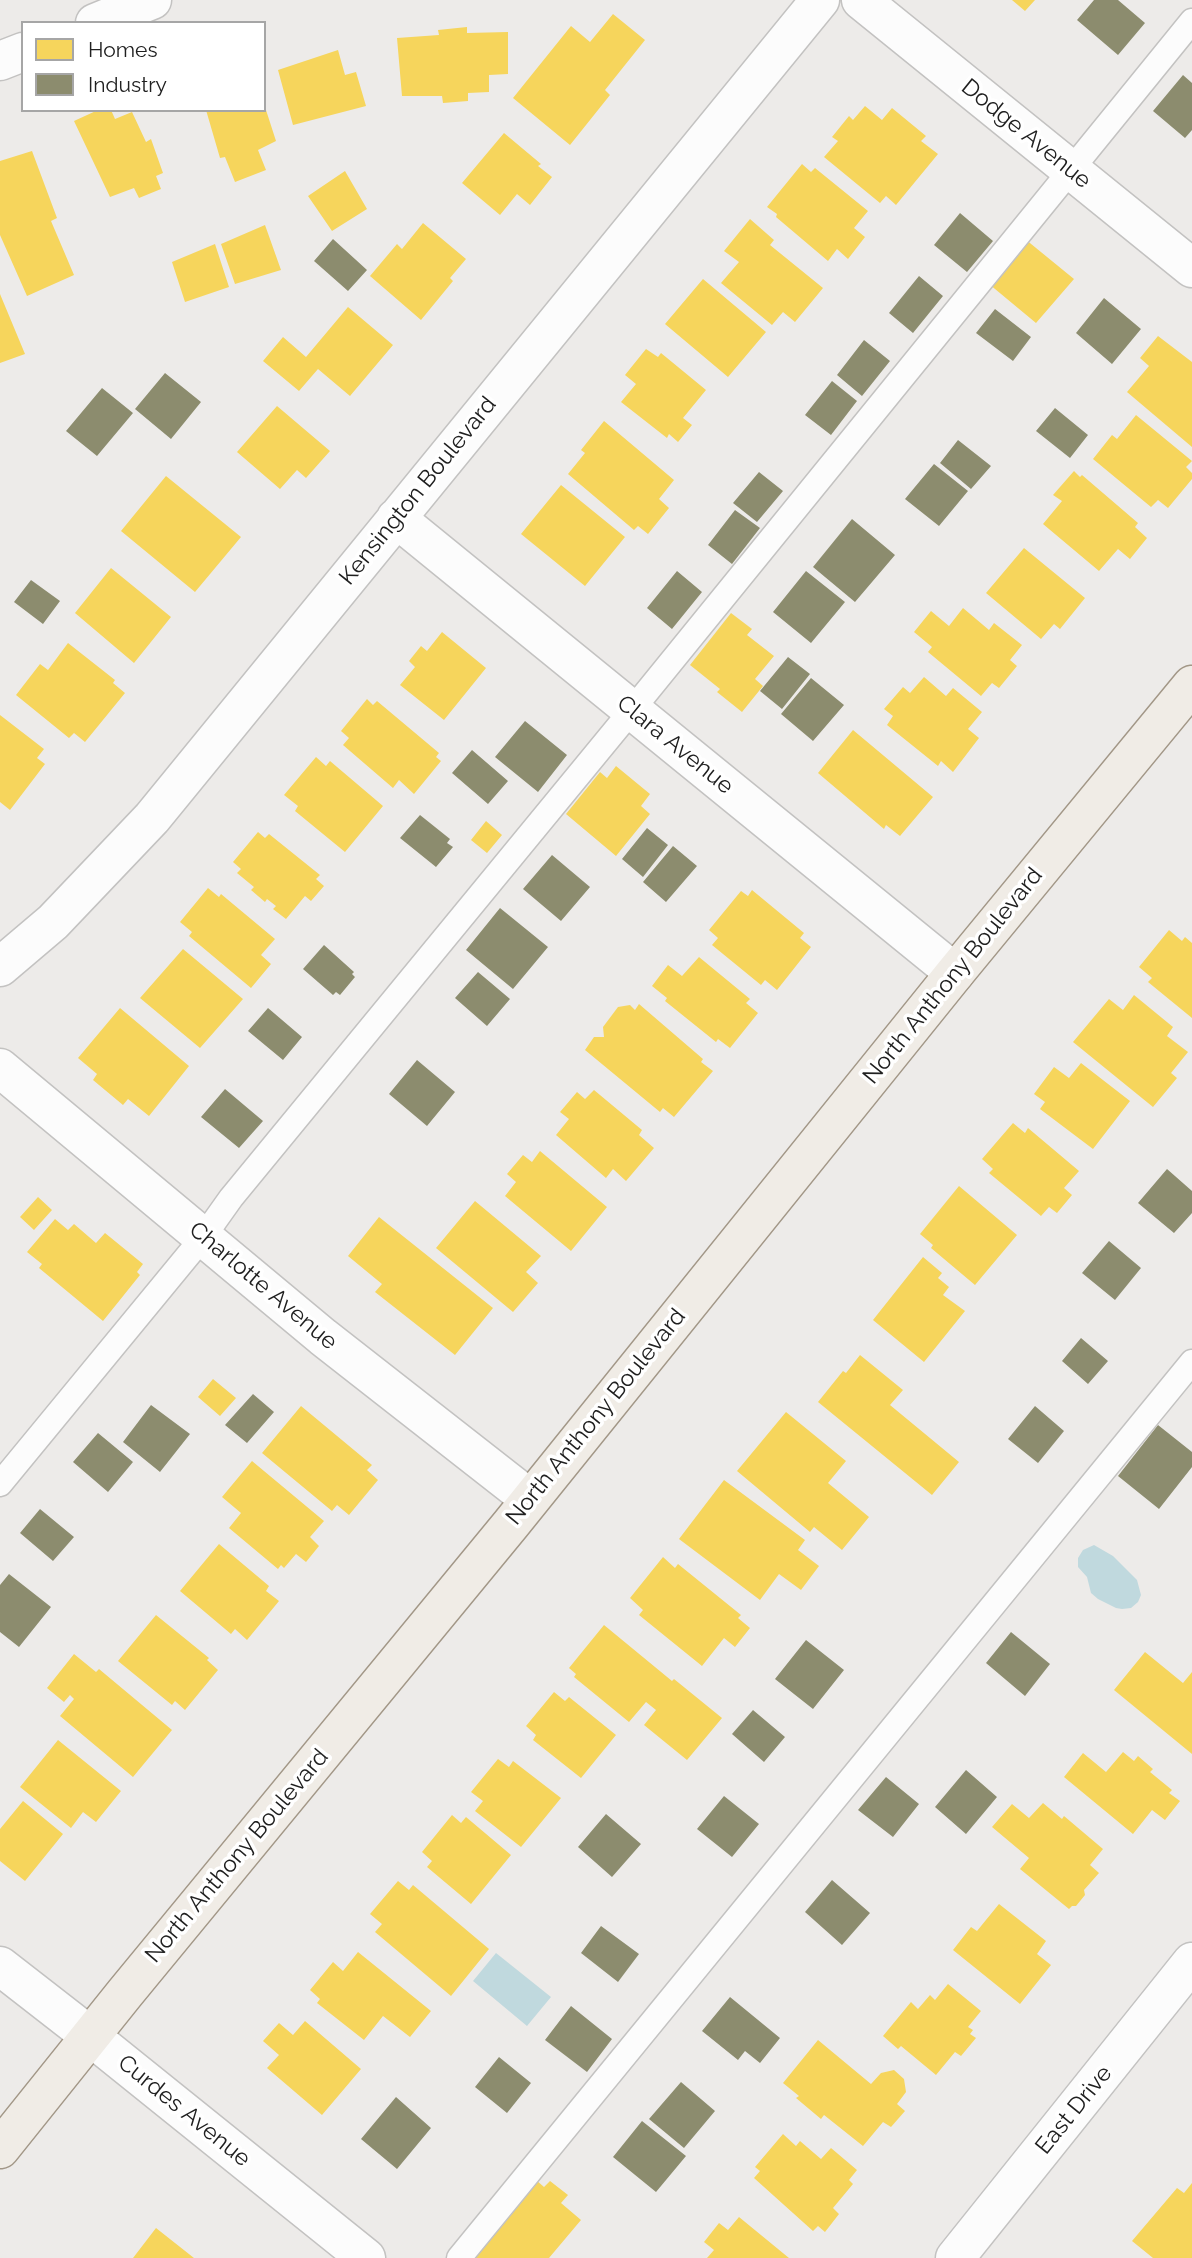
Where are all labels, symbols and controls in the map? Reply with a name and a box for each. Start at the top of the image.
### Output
legend [21,21,266,112]
text: Homes [88,37,158,62]
text: Industry [88,72,167,97]
street label: Dodge Avenue [956,73,1096,195]
street label: Kensington Boulevard [334,391,502,591]
street label: Clara Avenue [611,690,739,800]
street label: North Anthony Boulevard [857,862,1049,1090]
street label: Charlotte Avenue [183,1216,343,1356]
street label: North Anthony Boulevard [500,1303,692,1531]
street label: North Anthony Boulevard [140,1744,334,1968]
street label: Curdes Avenue [112,2049,256,2173]
street label: East Drive [1030,2060,1118,2160]

